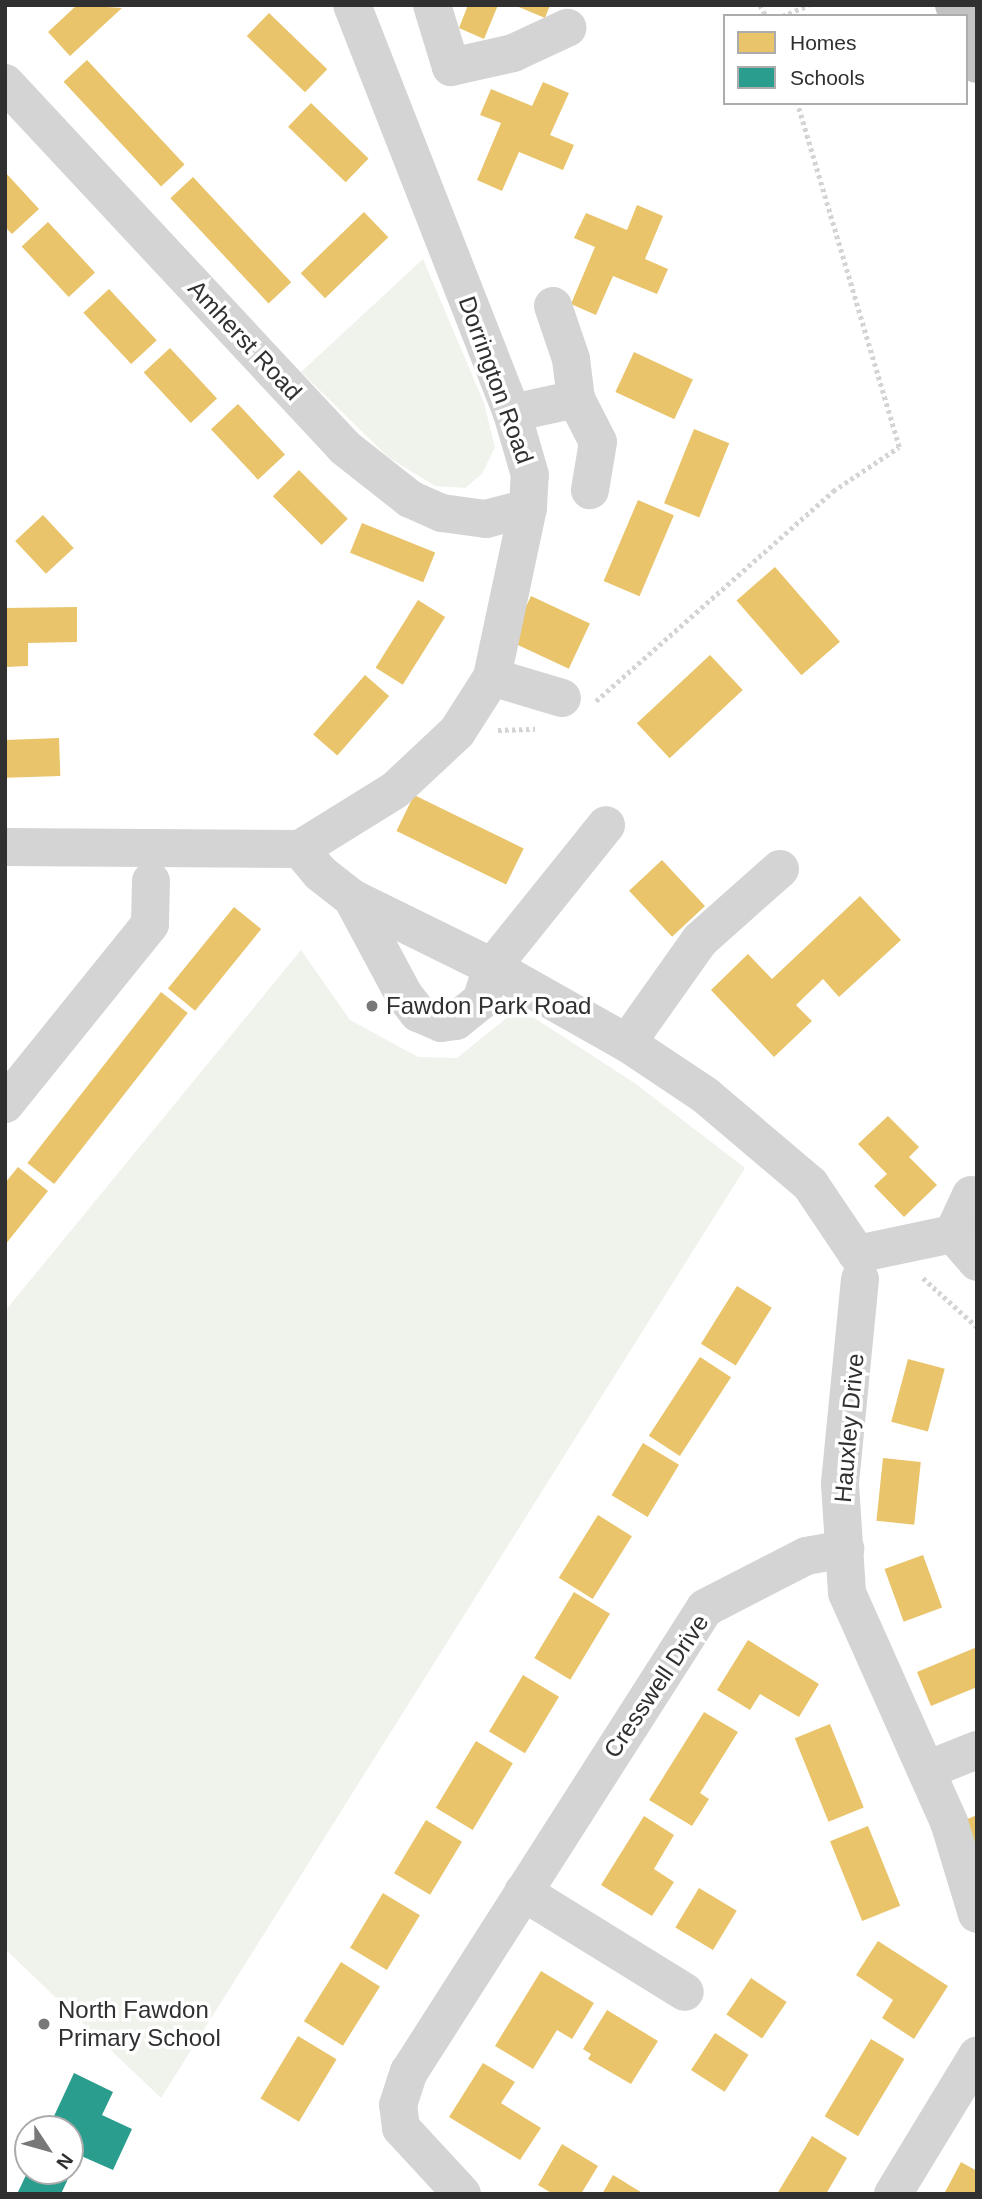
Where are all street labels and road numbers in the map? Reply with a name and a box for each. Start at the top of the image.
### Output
street label: Amherst Road [182,274,308,406]
street label: Dorrington Road [452,292,540,468]
street label: Hauxley Drive [828,1352,870,1504]
street label: Cresswell Drive [597,1609,715,1763]

